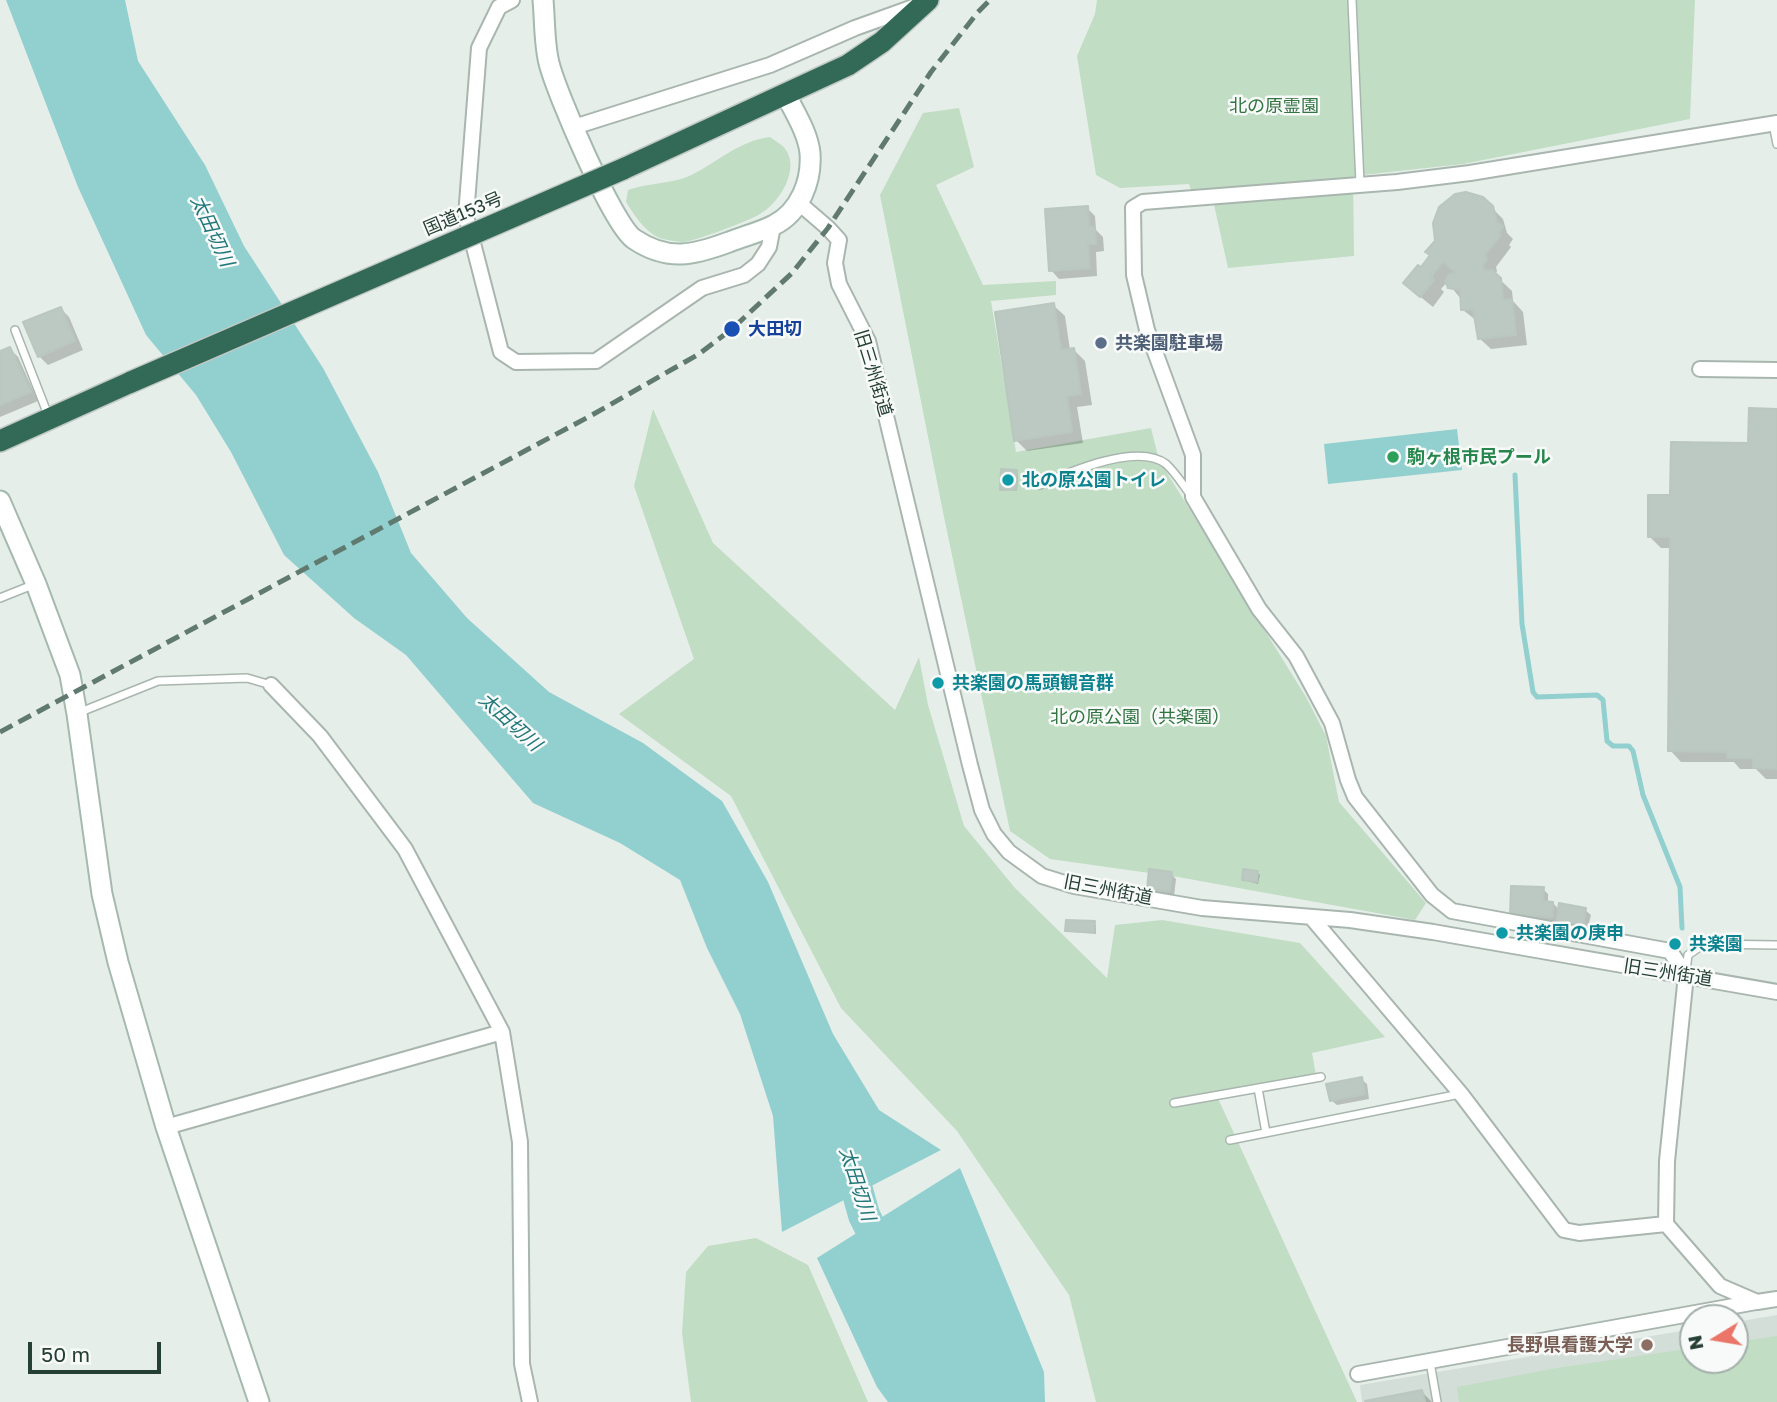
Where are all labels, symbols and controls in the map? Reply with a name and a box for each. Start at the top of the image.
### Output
park label: 北の原霊園 [1229,95,1319,117]
street label: 国道153号 [420,188,506,240]
water label: 太田切川 [186,192,238,270]
place label: 大田切 [748,318,802,340]
marker: 大田切 [722,319,742,339]
street label: 旧三州街道 [850,327,896,419]
place label: 共楽園駐車場 [1115,332,1223,354]
marker: 共楽園駐車場 [1093,335,1109,351]
place label: 駒ヶ根市民プール [1407,446,1551,468]
marker: 駒ヶ根市民プール [1385,449,1401,465]
place label: 北の原公園トイレ [1022,469,1166,491]
marker: 北の原公園トイレ [1000,472,1016,488]
place label: 共楽園の馬頭観音群 [952,672,1114,694]
marker: 共楽園の馬頭観音群 [930,675,946,691]
water label: 太田切川 [474,688,546,756]
park label: 北の原公園（共楽園） [1050,706,1230,728]
street label: 旧三州街道 [1062,871,1154,909]
place label: 共楽園の庚申 [1516,922,1624,944]
marker: 共楽園の庚申 [1494,925,1510,941]
place label: 共楽園 [1689,933,1743,955]
marker: 共楽園 [1667,936,1683,952]
street label: 旧三州街道 [1622,955,1714,991]
water label: 太田切川 [834,1144,880,1224]
north arrow [1679,1304,1749,1374]
scale bar [32,1328,164,1372]
text: N [1682,1333,1708,1352]
place label: 長野県看護大学 [1507,1334,1633,1356]
marker: 長野県看護大学 [1639,1337,1655,1353]
text: 50 m [41,1341,90,1367]

